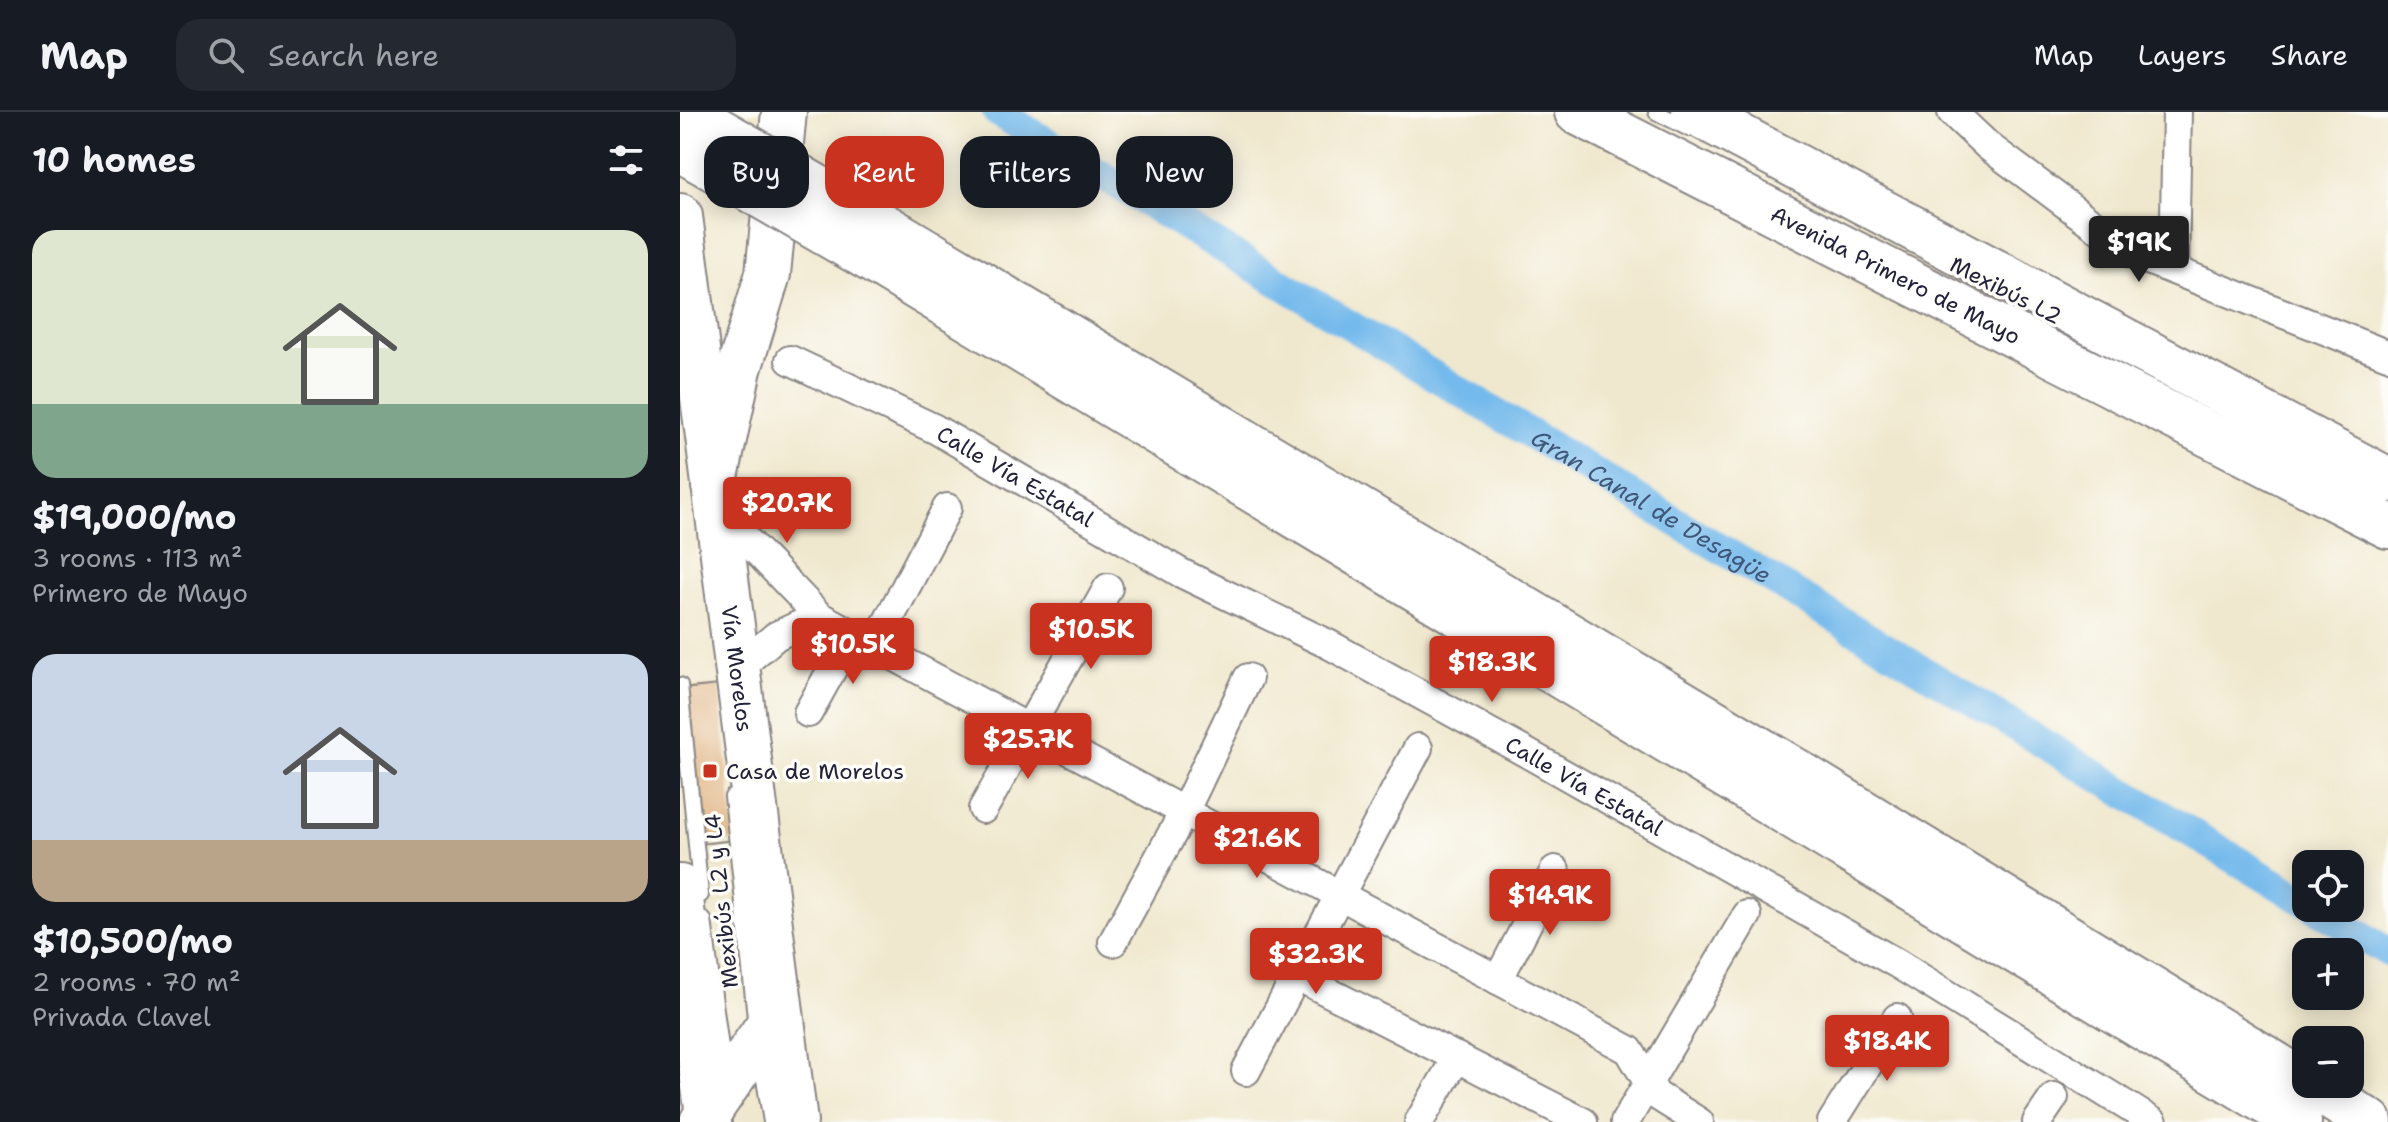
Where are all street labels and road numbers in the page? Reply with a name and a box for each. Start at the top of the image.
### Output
street label: Avenida Primero de Mayo [1766,199,2025,351]
street label: Mexibús L2 [1945,250,2066,331]
street label: Calle Vía Estatal [932,419,1099,534]
street label: Vía Morelos [715,603,759,733]
street label: Calle Vía Estatal [1500,730,1669,843]
street label: Mexibús L2 y L4 [698,812,745,989]

